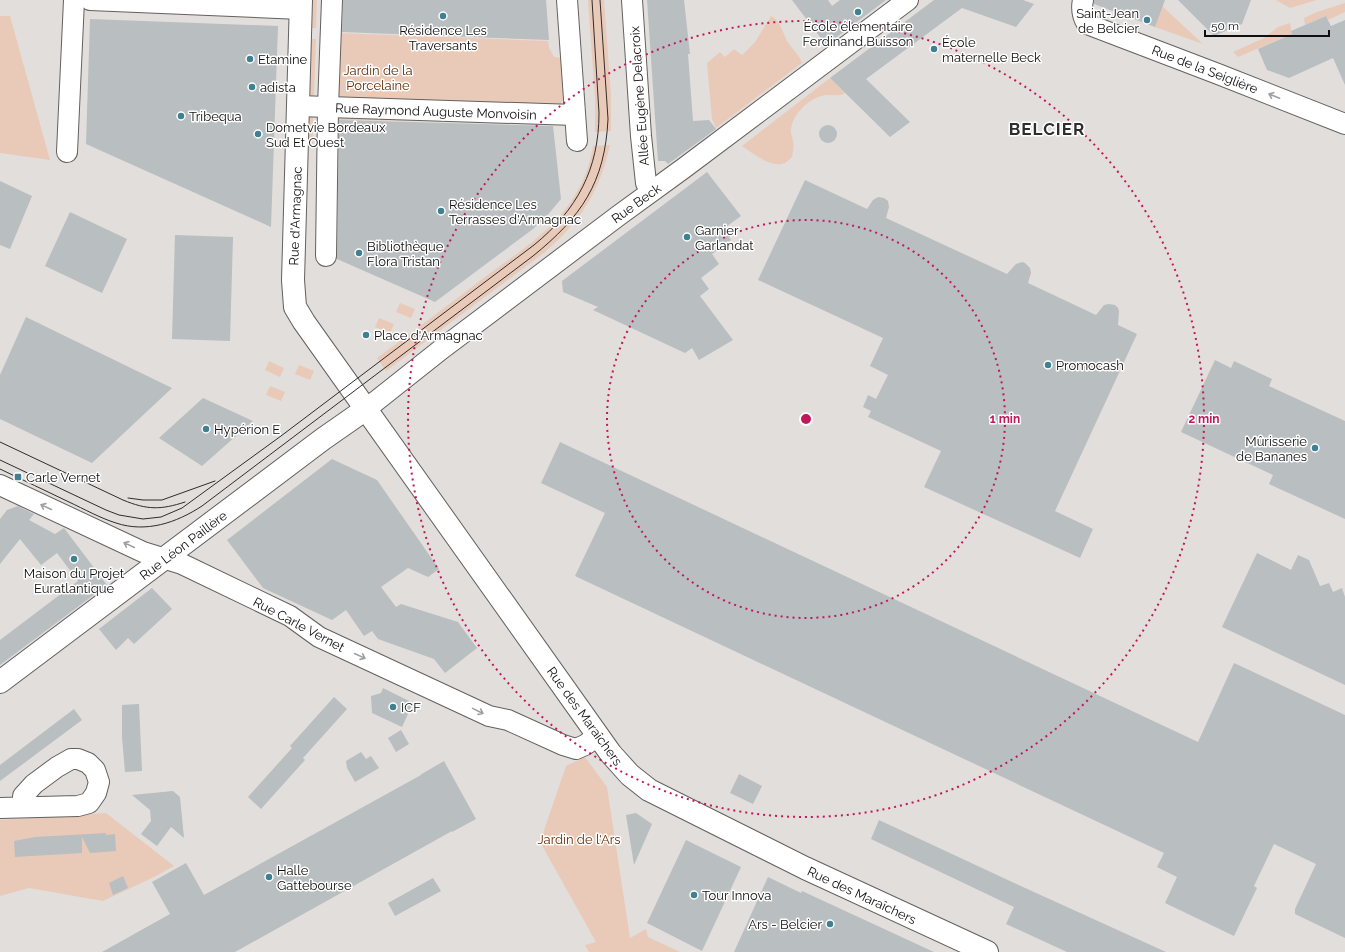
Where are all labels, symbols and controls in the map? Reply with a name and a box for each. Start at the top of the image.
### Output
place label: Saint-Jean de Belcier [1076,6,1139,36]
marker: École élementaire Ferdinand Buisson [853,7,863,17]
marker: Résidence Les Traversants [438,11,448,21]
scale bar [1205,12,1329,38]
marker: Saint-Jean de Belcier [1142,15,1152,25]
place label: École élementaire Ferdinand Buisson [803,19,913,49]
text: 50 m [1211,19,1239,33]
place label: Résidence Les Traversants [399,23,487,53]
street label: Allée Eugène Delacroix [627,25,652,166]
place label: École maternelle Beck [942,35,1041,65]
street label: Rue de la Seiglière [1150,42,1260,97]
marker: École maternelle Beck [929,44,939,54]
place label: Etamine [258,52,308,67]
marker: Etamine [245,54,255,64]
park label: Jardin de la Porcelaine [343,63,413,93]
place label: adista [260,80,296,95]
marker: adista [247,82,257,92]
one-way arrow [1269,92,1281,99]
street label: Rue Raymond Auguste Monvoisin [335,100,537,123]
place label: Tribequa [189,109,242,124]
marker: Tribequa [176,111,186,121]
district label: BELCIER [1009,119,1085,139]
place label: Dometvie Bordeaux Sud Et Ouest [266,120,386,150]
marker: Dometvie Bordeaux Sud Et Ouest [253,129,263,139]
street label: Rue d'Armagnac [286,166,305,266]
street label: Rue Beck [609,180,664,226]
place label: Résidence Les Terrasses d'Armagnac [449,197,581,227]
marker: Résidence Les Terrasses d'Armagnac [436,206,446,216]
place label: Garnier Garlandat [695,223,754,253]
marker: Garnier Garlandat [682,232,692,242]
place label: Bibliothèque Flora Tristan [367,239,444,269]
marker: Bibliothèque Flora Tristan [354,248,364,258]
place label: Place d'Armagnac [374,328,483,343]
marker: Place d'Armagnac [361,330,371,340]
place label: Promocash [1056,358,1124,373]
marker: Promocash [1043,360,1053,370]
centre of rings [799,412,813,426]
text: 1 min [990,412,1020,426]
text: 2 min [1188,412,1220,426]
place label: Hypérion E [214,422,280,437]
marker: Hypérion E [201,424,211,434]
place label: Mûrisserie de Bananes [1236,434,1307,464]
marker: Mûrisserie de Bananes [1310,443,1320,453]
place label: Carle Vernet [26,470,101,485]
marker: Carle Vernet [13,472,23,482]
one-way arrow [41,503,53,510]
street label: Rue Léon Paillère [137,507,230,583]
one-way arrow [123,541,135,548]
marker: Maison du Projet Euratlantique [69,554,79,564]
place label: Maison du Projet Euratlantique [24,566,125,596]
street label: Rue Carle Vernet [251,594,348,655]
one-way arrow [354,653,366,660]
street label: Rue des Maraîchers [544,664,625,769]
place label: ICF [401,700,421,715]
marker: ICF [388,702,398,712]
one-way arrow [472,708,484,715]
park label: Jardin de l'Ars [537,832,621,847]
place label: Halle Gattebourse [277,863,352,893]
street label: Rue des Maraîchers [805,864,919,927]
marker: Halle Gattebourse [264,872,274,882]
place label: Tour Innova [702,888,771,903]
marker: Tour Innova [689,890,699,900]
place label: Ars - Belcier [748,917,822,932]
marker: Ars - Belcier [825,919,835,929]

